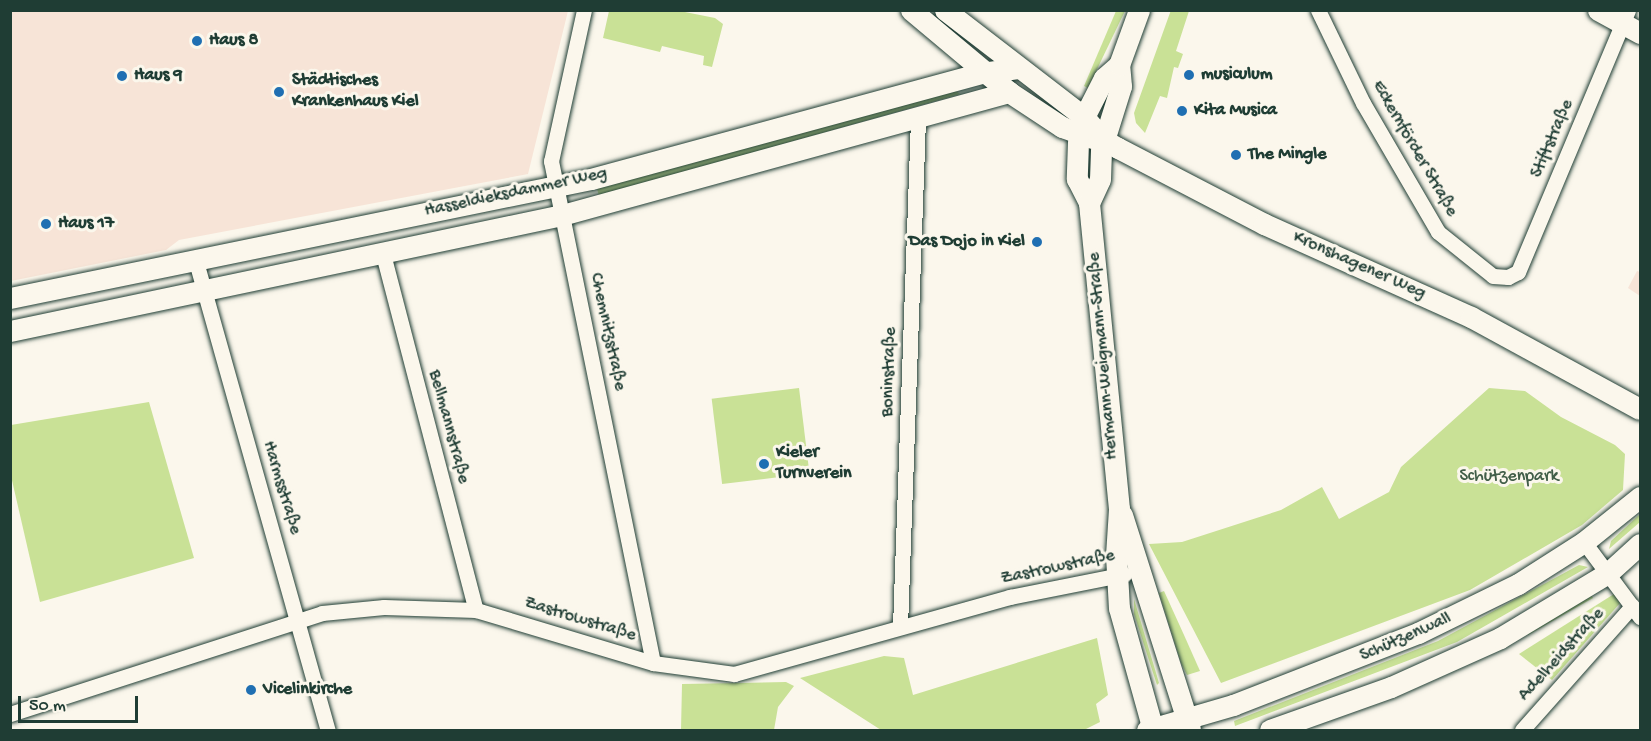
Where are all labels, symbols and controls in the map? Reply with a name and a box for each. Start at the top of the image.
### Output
place label: Haus 8 [209,30,258,52]
marker: Haus 8 [190,34,204,48]
place label: musiculum [1201,64,1273,86]
place label: Haus 9 [134,65,183,87]
marker: musiculum [1182,68,1196,82]
marker: Haus 9 [115,69,129,83]
place label: Städtisches Krankenhaus Kiel [292,71,419,113]
street label: Eckernförder Straße [1366,77,1462,221]
marker: Städtisches Krankenhaus Kiel [270,83,288,101]
street label: Stiftstraße [1527,97,1579,181]
place label: Kita Musica [1194,100,1277,122]
marker: Kita Musica [1175,104,1189,118]
place label: The Mingle [1248,144,1327,166]
marker: The Mingle [1229,148,1243,162]
street label: Hasseldieksdammer Weg [423,163,609,223]
place label: Haus 17 [58,213,114,235]
marker: Haus 17 [39,217,53,231]
street label: Kronshagener Weg [1289,227,1429,305]
place label: Das Dojo in Kiel [909,231,1025,253]
marker: Das Dojo in Kiel [1030,235,1044,249]
street label: Hermann-Weigmann-Straße [1084,251,1124,461]
street label: Chemnitzstraße [584,271,630,393]
street label: Boninstraße [878,327,902,417]
street label: Bellmannstraße [422,368,474,486]
street label: Harmsstraße [257,439,305,537]
place label: Kieler Turnverein [776,443,852,486]
marker: Kieler Turnverein [757,457,771,471]
park label: Schützenpark [1460,466,1558,488]
street label: Zastrowstraße [999,545,1117,591]
street label: Zastrowstraße [521,593,639,647]
street label: Adelheidstraße [1514,604,1610,706]
street label: Schützenwall [1357,608,1455,668]
place label: Vicelinkirche [263,679,352,701]
marker: Vicelinkirche [244,683,258,697]
scale bar [21,684,141,722]
text: 50 m [29,696,66,717]

